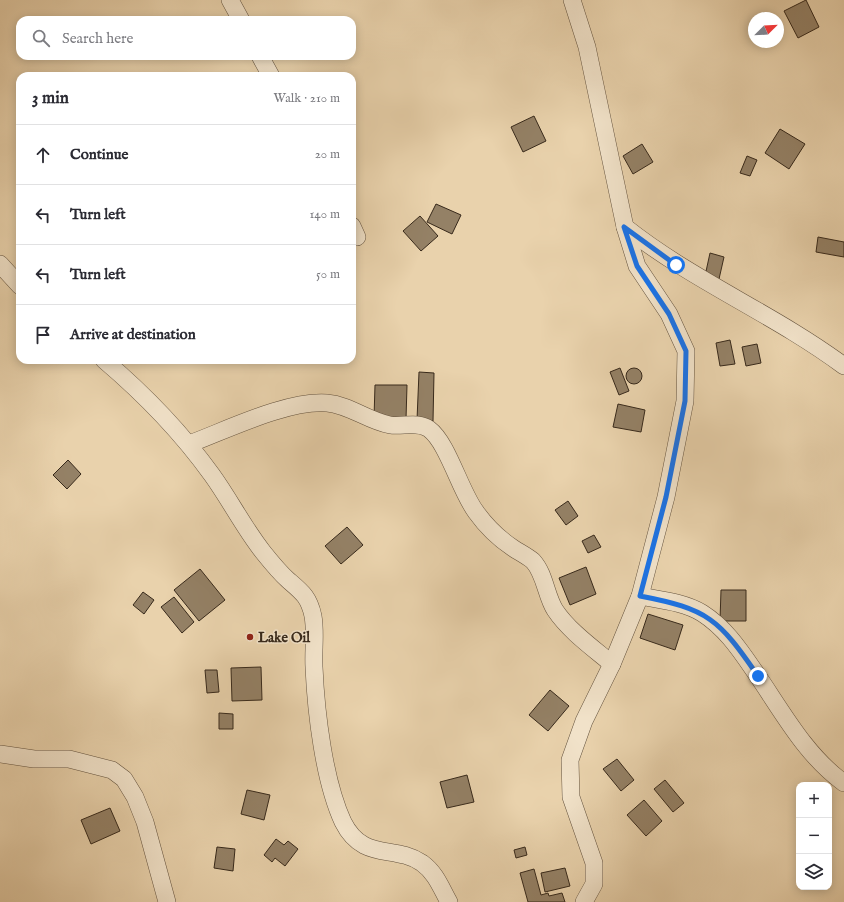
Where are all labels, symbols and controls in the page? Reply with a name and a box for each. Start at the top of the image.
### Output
north arrow [748,12,784,48]
search box [16,16,356,60]
icon: search [30,27,52,49]
text: Search here [62,29,133,48]
text: 3 min [32,88,69,109]
text: Walk · 210 m [274,90,340,107]
icon: ahead [32,144,54,166]
text: Continue [70,145,128,164]
text: 20 m [315,146,340,163]
icon: left [32,204,54,226]
text: Turn left [70,205,126,224]
text: 140 m [310,206,340,223]
route start [667,256,685,274]
icon: left [32,264,54,286]
text: Turn left [70,265,126,284]
text: 50 m [316,266,340,283]
icon: arrive [32,324,54,346]
text: Arrive at destination [70,325,196,344]
place label: Lake Oil [258,629,311,647]
marker: Lake Oil [245,632,255,642]
route end [749,667,767,685]
map controls [796,782,832,890]
button: + [796,782,832,818]
button: − [796,818,832,854]
button: layers [796,854,832,890]

